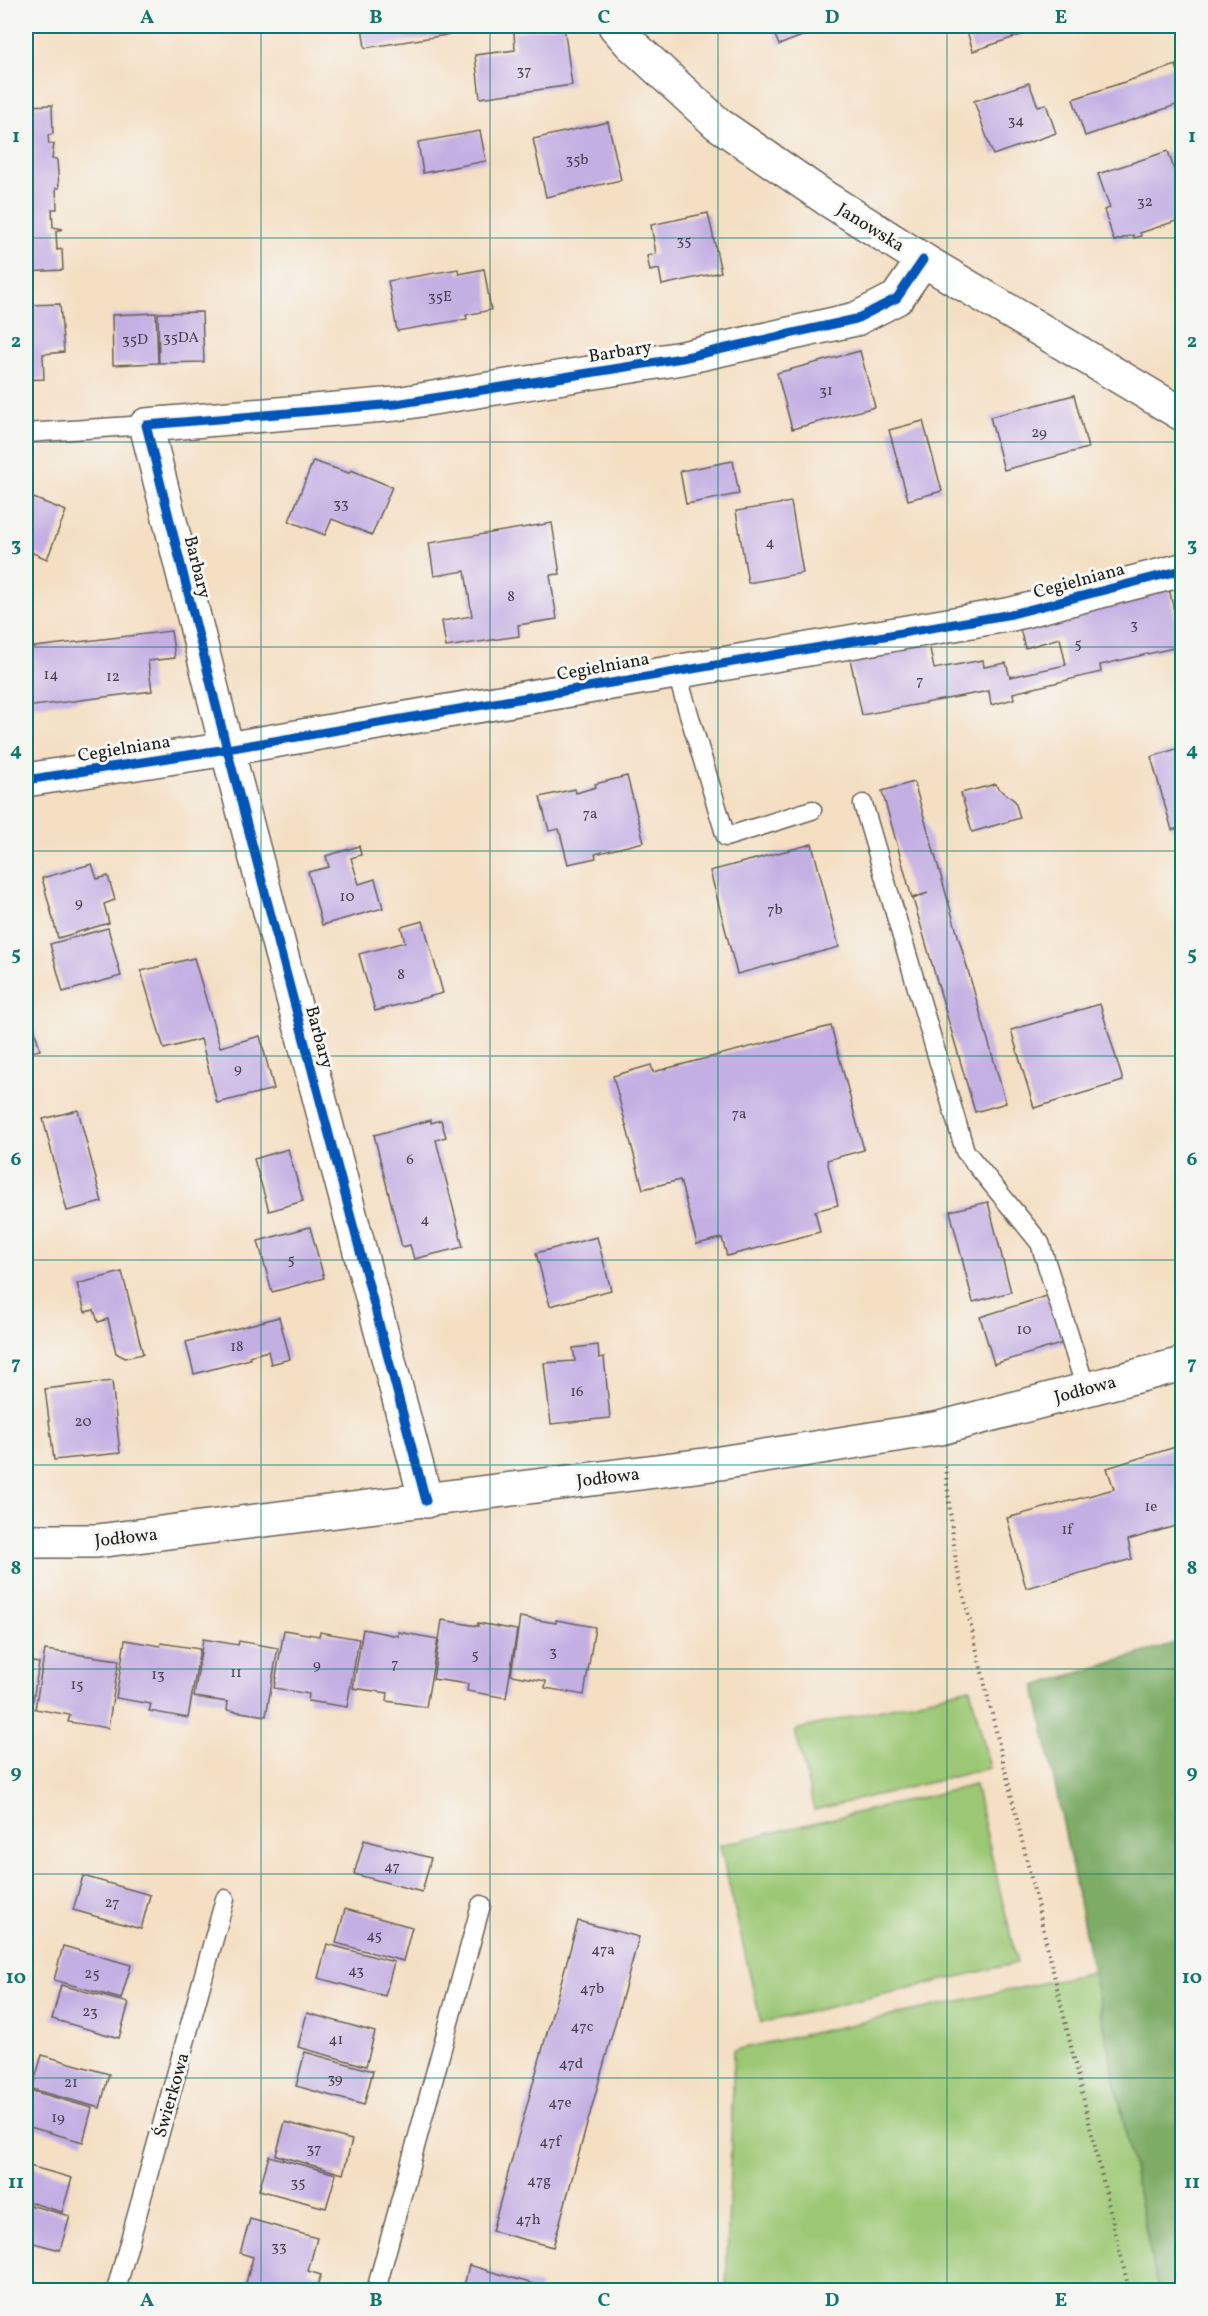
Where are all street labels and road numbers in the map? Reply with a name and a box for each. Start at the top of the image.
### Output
street label: Janowska [832,198,909,259]
street label: Barbary [587,335,654,370]
street label: Barbary [177,533,216,602]
street label: Cegielniana [1031,557,1128,606]
street label: Cegielniana [555,647,652,688]
street label: Cegielniana [76,730,172,769]
street label: Barbary [298,1003,339,1072]
street label: Jodłowa [1052,1370,1119,1411]
street label: Jodłowa [575,1462,641,1495]
street label: Jodłowa [93,1523,159,1554]
street label: Świerkowa [148,2050,196,2141]

